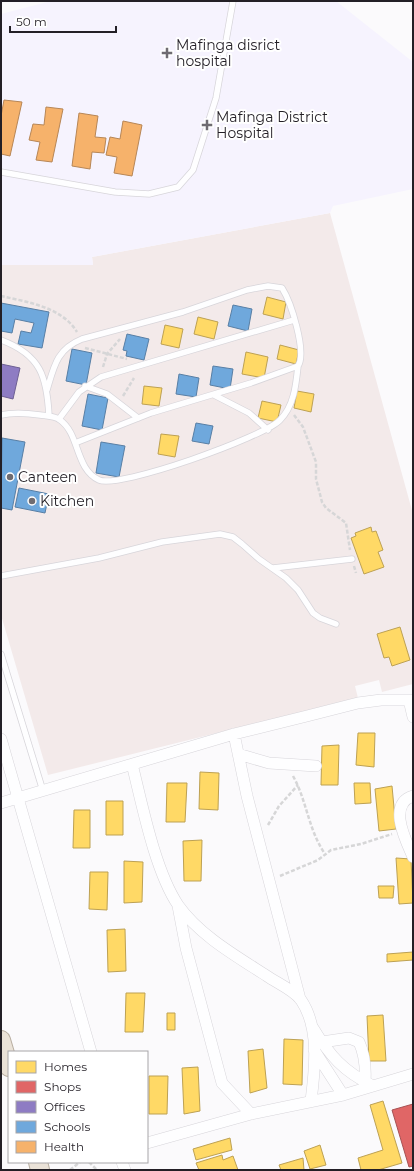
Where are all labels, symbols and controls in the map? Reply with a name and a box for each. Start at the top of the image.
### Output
scale bar [10,8,116,34]
text: 50 m [16,14,47,29]
place label: Mafinga disrict hospital [176,36,280,70]
marker: Mafinga disrict hospital [161,47,173,59]
place label: Mafinga District Hospital [216,108,328,142]
marker: Mafinga District Hospital [201,119,213,131]
place label: Canteen [18,468,77,486]
marker: Canteen [5,472,15,482]
place label: Kitchen [40,492,94,510]
marker: Kitchen [27,496,37,506]
legend [8,1051,148,1163]
text: Homes [44,1059,87,1074]
text: Shops [44,1079,81,1094]
text: Offices [44,1099,85,1114]
text: Schools [44,1119,90,1134]
text: Health [44,1139,84,1154]

